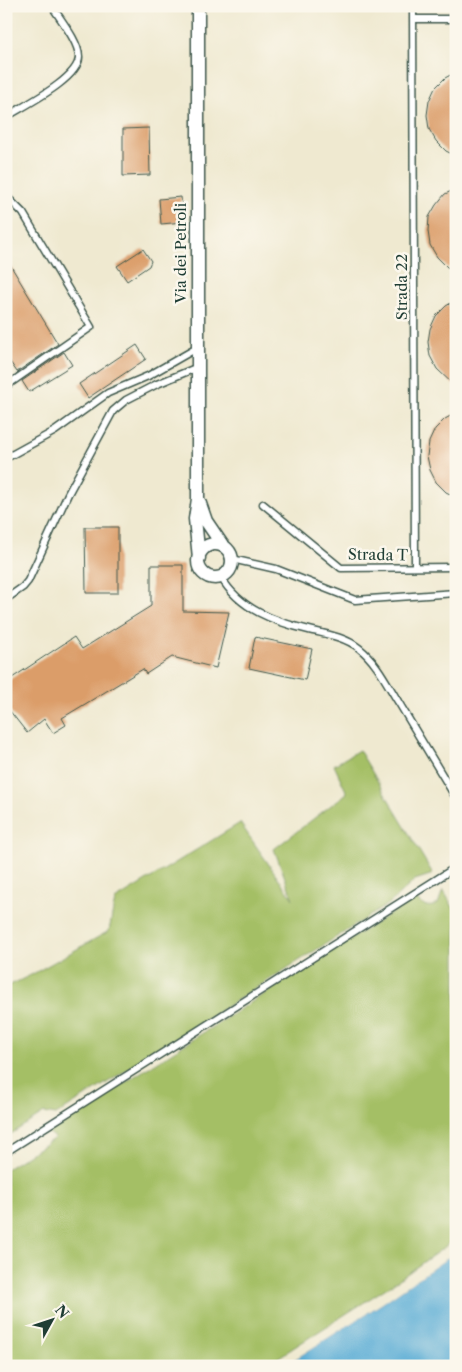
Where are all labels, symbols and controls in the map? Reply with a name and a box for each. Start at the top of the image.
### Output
street label: Via dei Petroli [171,202,190,304]
street label: Strada 22 [392,254,411,320]
street label: Strada T [348,544,409,565]
north arrow [28,1294,78,1344]
text: N [51,1301,73,1322]

